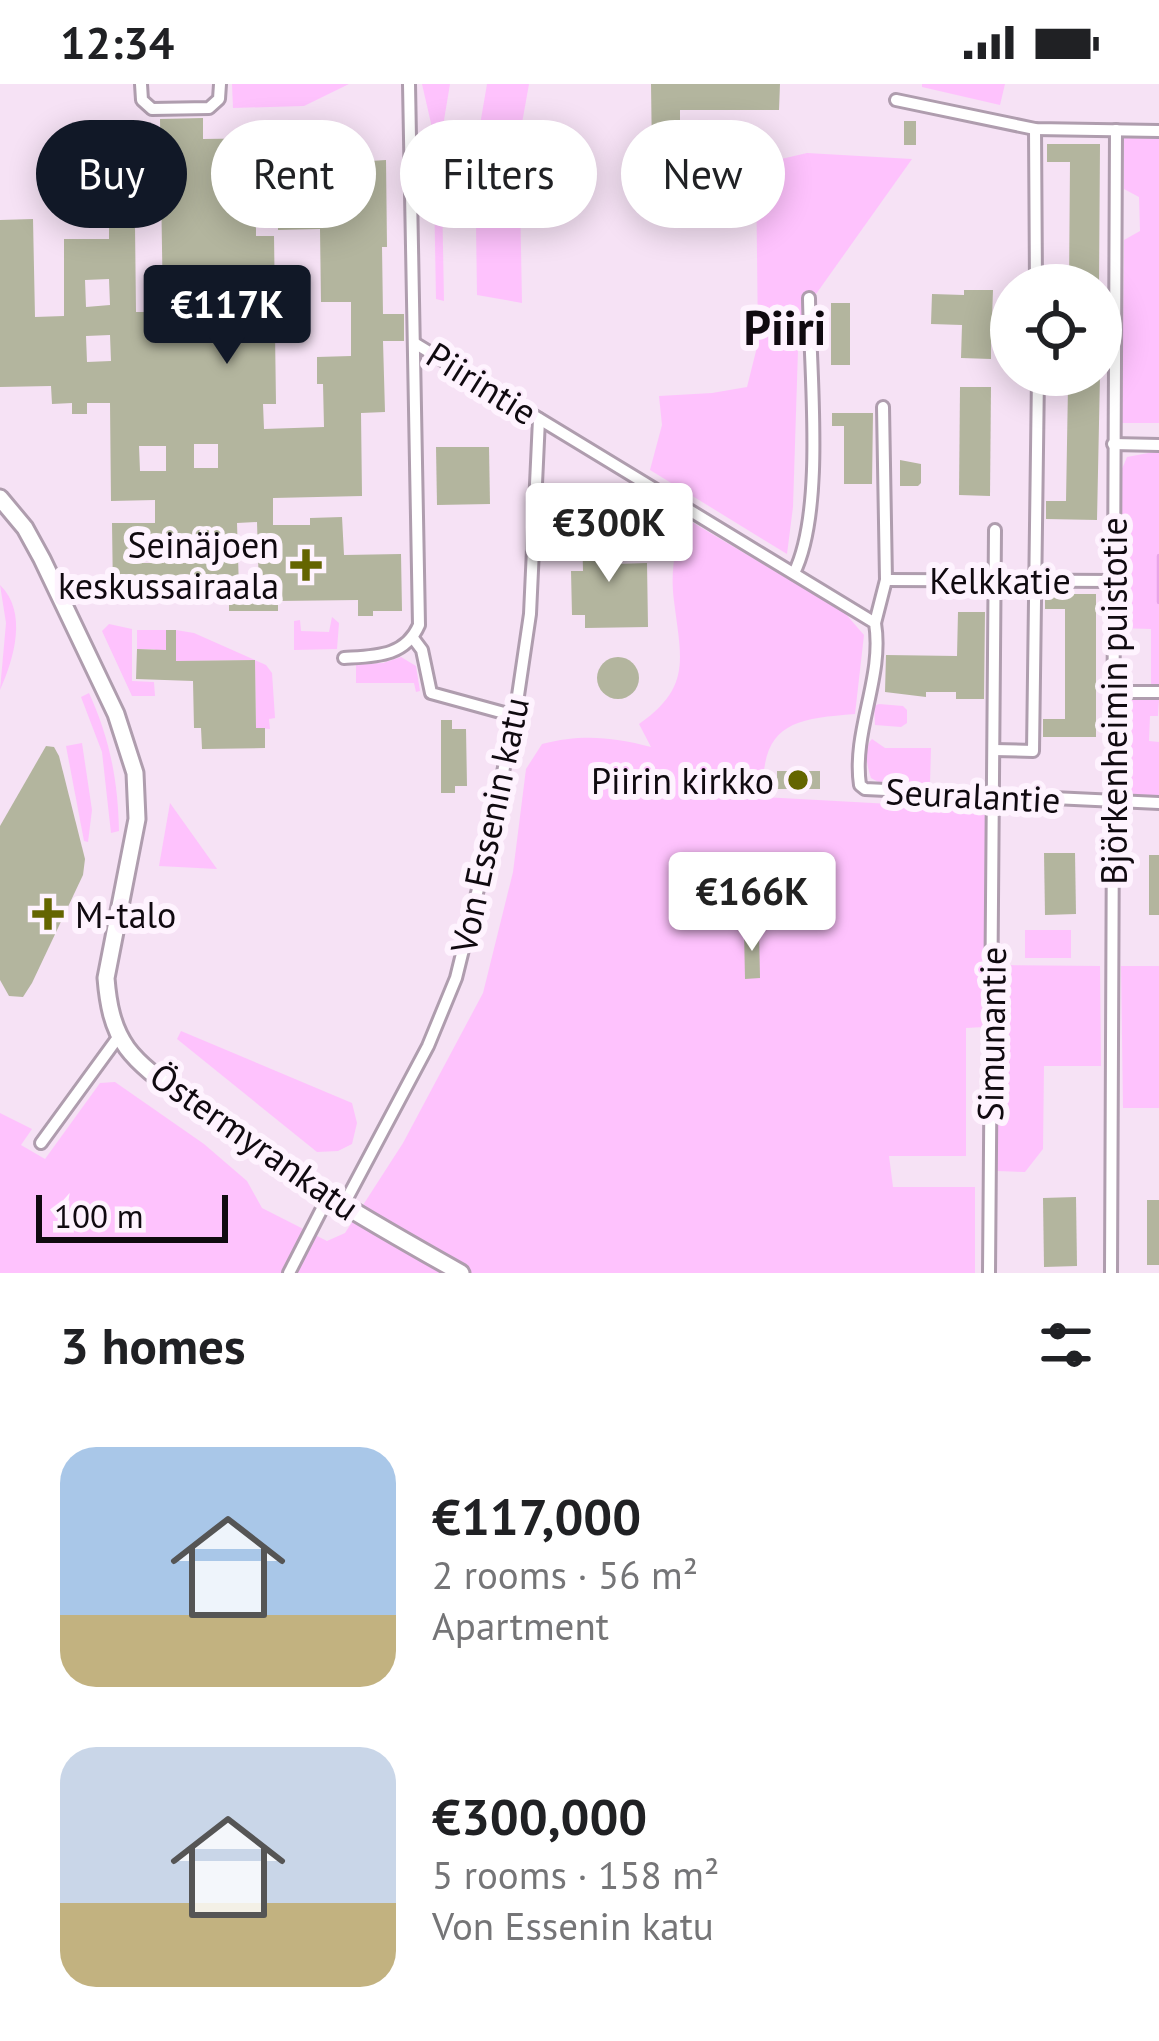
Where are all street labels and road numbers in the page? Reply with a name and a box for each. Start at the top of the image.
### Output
street label: Piirintie [418,331,546,435]
street label: Björkenheimin puistotie [1090,517,1137,885]
street label: Kelkkatie [929,557,1071,604]
street label: Von Essenin katu [439,693,539,958]
street label: Seuralantie [884,767,1062,823]
street label: Simunantie [966,946,1016,1122]
street label: Östermyrankatu [141,1052,369,1230]

